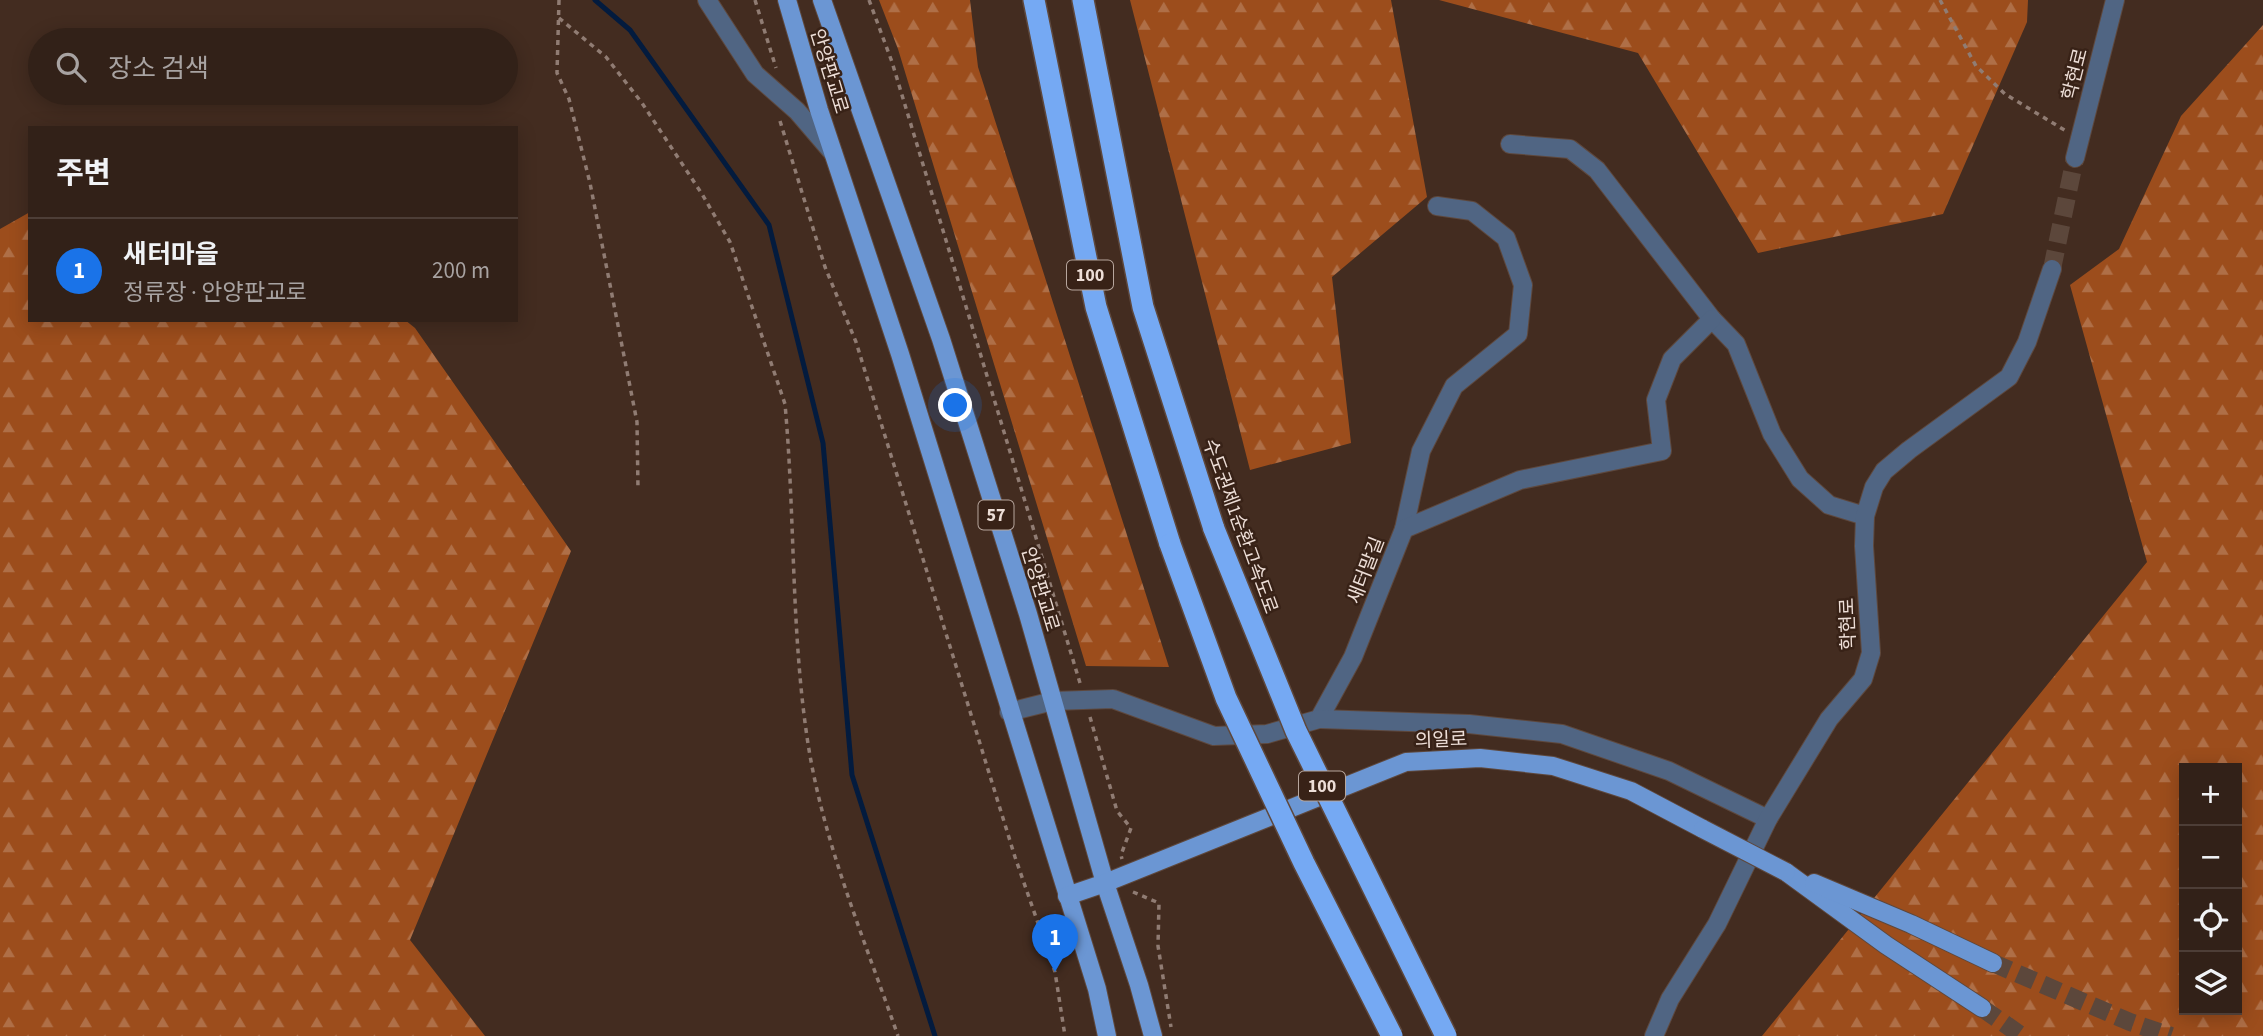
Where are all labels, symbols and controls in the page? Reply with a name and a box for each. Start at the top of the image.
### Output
street label: 안양판교로 [803,26,854,117]
search box [28,28,518,105]
street label: 학현로 [2056,46,2095,103]
icon: search [52,48,90,86]
text: 장소 검색 [108,50,209,87]
text: 주변 [56,152,111,195]
text: 새터마을 [123,236,219,273]
text: 1 [73,254,85,287]
text: 200 m [432,254,490,287]
road number: 100 [1067,260,1113,290]
text: 정류장 · 안양판교로 [123,276,307,309]
your location [938,388,972,422]
street label: 수도권제1순환고속도로 [1195,435,1284,618]
road number: 57 [978,500,1014,530]
street label: 새터말길 [1341,533,1392,608]
street label: 안양판교로 [1014,544,1065,635]
street label: 학현로 [1834,597,1863,651]
street label: 의일로 [1414,726,1468,755]
map controls [2179,763,2242,1015]
button: + [2179,763,2242,826]
road number: 100 [1299,772,1345,800]
button: − [2179,826,2242,889]
button: locate [2179,889,2242,952]
pin: 1 [1032,914,1078,972]
button: layers [2179,952,2242,1015]

